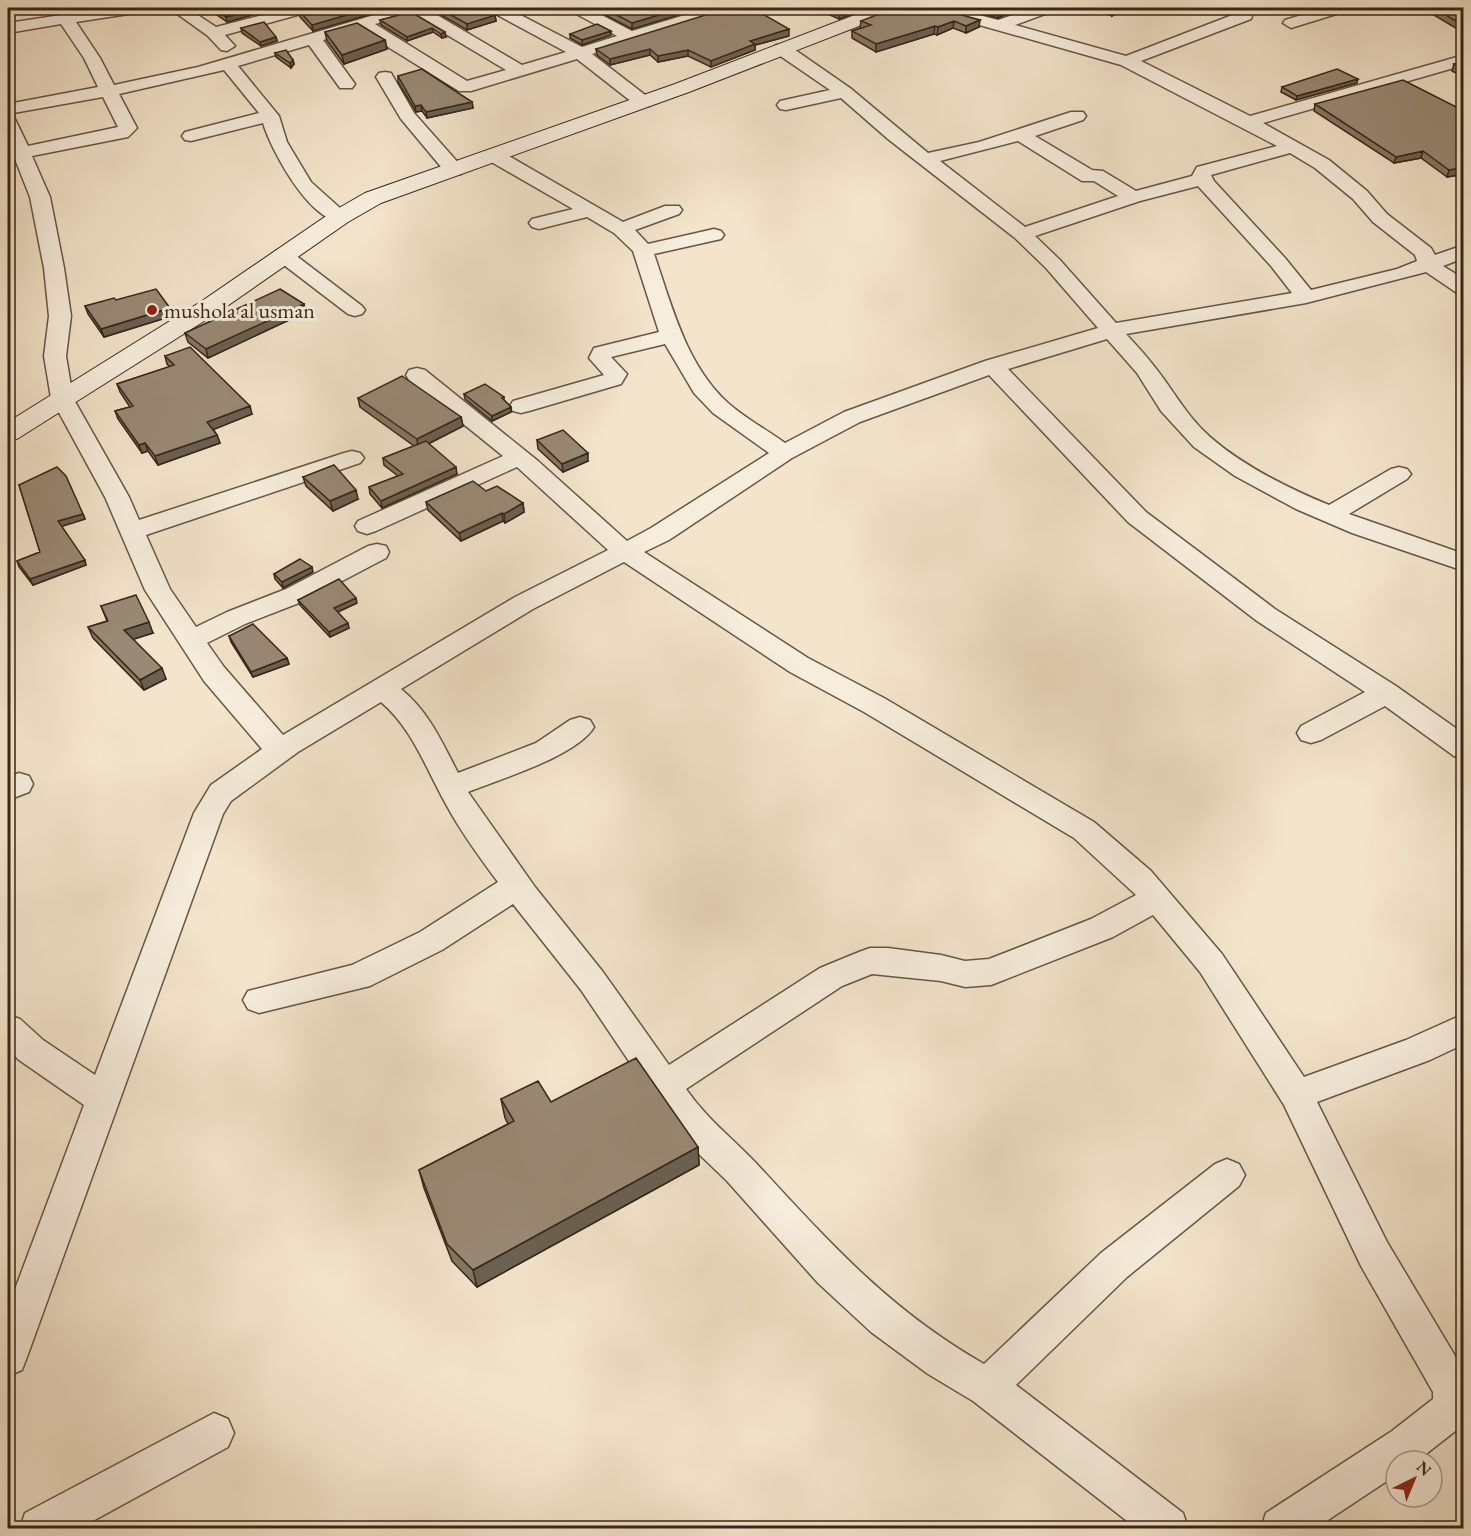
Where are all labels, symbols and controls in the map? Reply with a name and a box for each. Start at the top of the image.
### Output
place label: mushola al usman [164,296,315,325]
marker: mushola al usman [145,303,159,317]
north arrow [1384,1449,1444,1509]
text: N [1412,1456,1436,1481]

